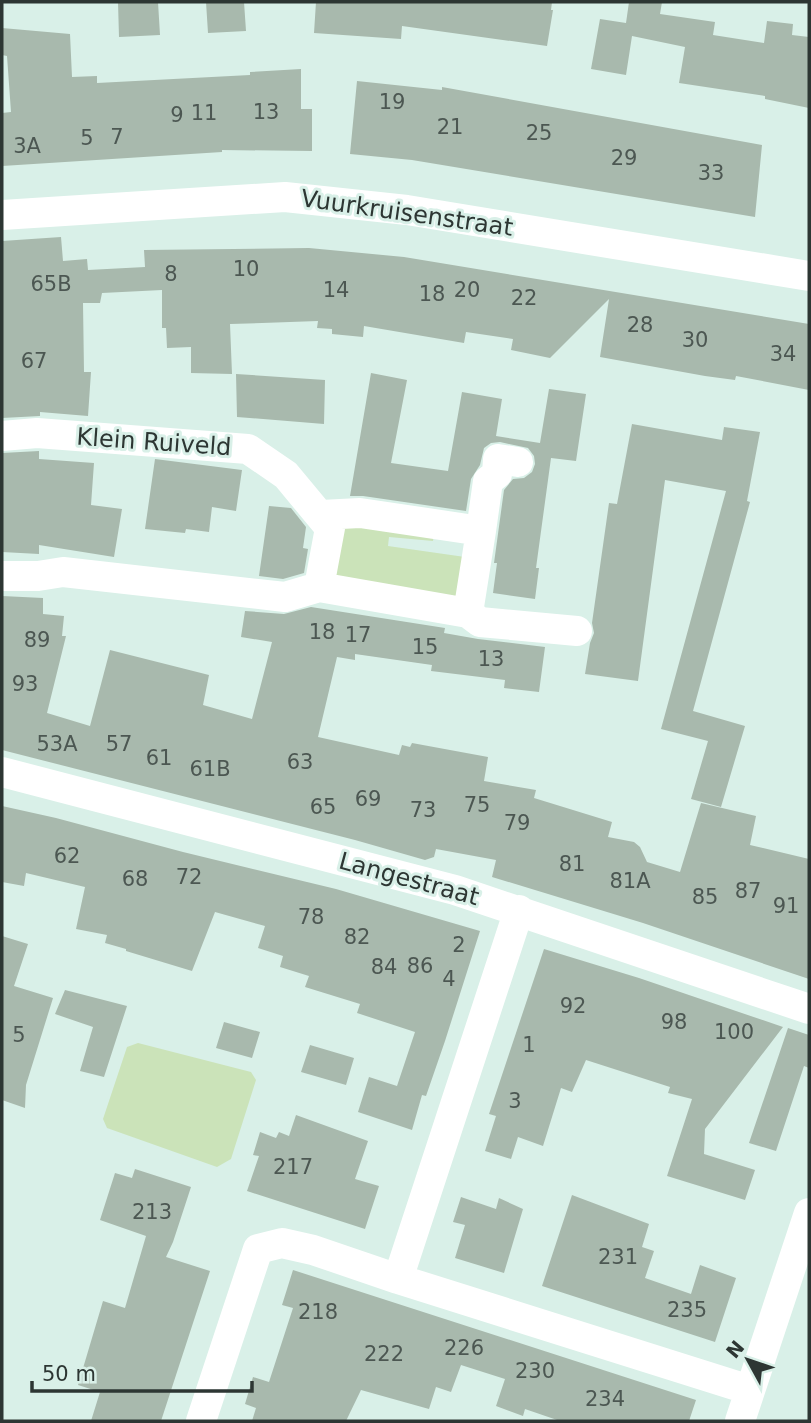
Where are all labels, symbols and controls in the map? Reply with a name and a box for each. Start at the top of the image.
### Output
house number: 19 [379,90,405,114]
house number: 13 [253,100,279,124]
house number: 11 [191,101,217,125]
house number: 9 [170,103,184,127]
house number: 21 [437,115,463,139]
house number: 25 [526,121,552,145]
house number: 7 [110,125,124,149]
house number: 5 [80,126,94,150]
house number: 3A [13,134,41,158]
house number: 29 [611,146,637,170]
house number: 33 [698,161,724,185]
street label: Vuurkruisenstraat [299,184,515,242]
house number: 10 [233,257,259,281]
house number: 8 [164,262,178,286]
house number: 65B [30,272,72,296]
house number: 14 [323,278,349,302]
house number: 20 [454,278,480,302]
house number: 18 [419,282,445,306]
house number: 22 [511,286,537,310]
house number: 28 [627,313,653,337]
house number: 30 [682,328,708,352]
house number: 34 [770,342,796,366]
house number: 67 [21,349,47,373]
street label: Klein Ruiveld [76,423,232,461]
house number: 18 [309,620,335,644]
house number: 17 [345,623,371,647]
house number: 89 [24,628,50,652]
house number: 15 [412,635,438,659]
house number: 13 [478,647,504,671]
house number: 93 [12,672,38,696]
house number: 53A [36,732,78,756]
house number: 57 [106,732,132,756]
house number: 61 [146,746,172,770]
house number: 63 [287,750,313,774]
house number: 61B [189,757,231,781]
house number: 69 [355,787,381,811]
house number: 75 [464,793,490,817]
house number: 65 [310,795,336,819]
house number: 73 [410,798,436,822]
house number: 79 [504,811,530,835]
house number: 62 [54,844,80,868]
street label: Langestraat [336,847,482,911]
house number: 81 [559,852,585,876]
house number: 72 [176,865,202,889]
house number: 68 [122,867,148,891]
house number: 81A [609,869,651,893]
house number: 87 [735,879,761,903]
house number: 85 [692,885,718,909]
house number: 91 [773,894,799,918]
house number: 78 [298,905,324,929]
house number: 82 [344,925,370,949]
house number: 2 [452,933,466,957]
house number: 86 [407,954,433,978]
house number: 84 [371,955,397,979]
house number: 4 [442,967,456,991]
house number: 92 [560,994,586,1018]
house number: 98 [661,1010,687,1034]
house number: 100 [714,1020,754,1044]
house number: 5 [12,1023,26,1047]
house number: 1 [522,1033,536,1057]
house number: 3 [508,1089,522,1113]
house number: 217 [273,1155,313,1179]
house number: 213 [132,1200,172,1224]
house number: 231 [598,1245,638,1269]
house number: 235 [667,1298,707,1322]
house number: 218 [298,1300,338,1324]
north arrow [713,1325,783,1395]
house number: 226 [444,1336,484,1360]
text: N [721,1336,749,1362]
house number: 222 [364,1342,404,1366]
scale bar [32,1350,252,1394]
house number: 230 [515,1359,555,1383]
text: 50 m [42,1362,96,1386]
house number: 234 [585,1387,625,1411]

